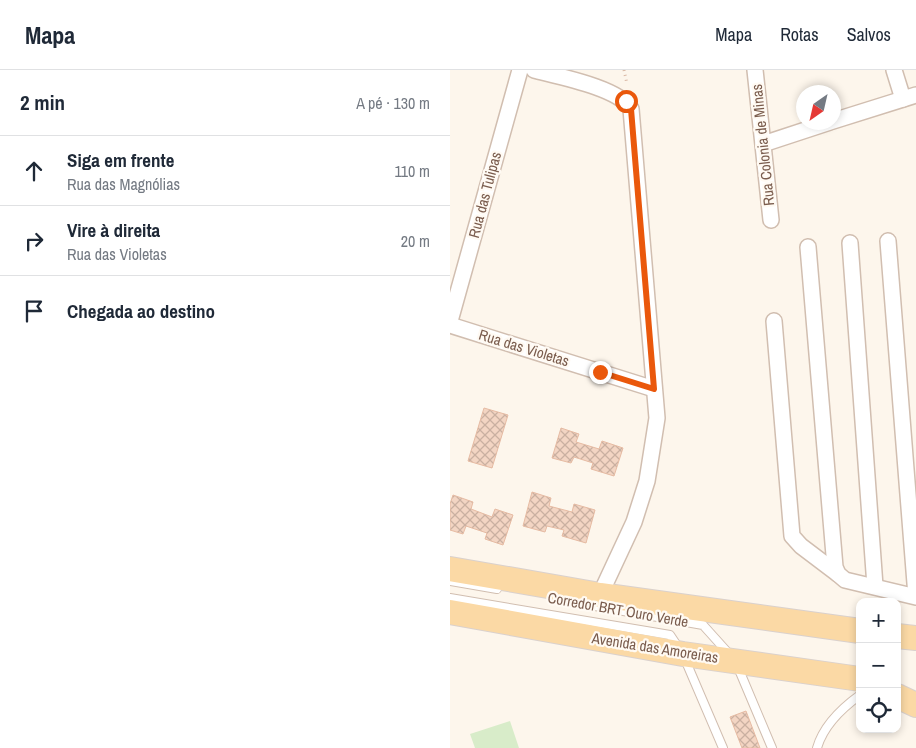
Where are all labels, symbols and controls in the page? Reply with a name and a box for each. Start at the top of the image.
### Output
text: Mapa [25,19,75,51]
text: Mapa [715,22,752,47]
text: Rotas [780,22,819,47]
text: Salvos [847,22,891,47]
street label: Rua Colonia de Minas [746,83,779,207]
north arrow [796,85,841,130]
text: 2 min [20,88,65,117]
route start [615,90,638,113]
text: A pé · 130 m [356,92,430,114]
text: Siga em frente [67,147,174,173]
street label: Rua das Tulipas [463,150,506,240]
icon: ahead [20,157,48,185]
text: 110 m [394,160,430,182]
text: Rua das Magnólias [67,173,180,195]
text: Vire à direita [67,217,160,243]
icon: right [20,227,48,255]
text: 20 m [401,230,430,252]
text: Rua das Violetas [67,243,167,265]
icon: arrive [20,297,48,325]
text: Chegada ao destino [67,298,215,324]
street label: Rua das Violetas [476,324,572,371]
route end [589,361,612,384]
street label: Corredor BRT Ouro Verde [546,587,690,632]
map controls [856,598,901,733]
button: + [856,598,901,643]
street label: Avenida das Amoreiras [589,627,720,668]
button: − [856,643,901,688]
button: locate [856,688,901,733]

